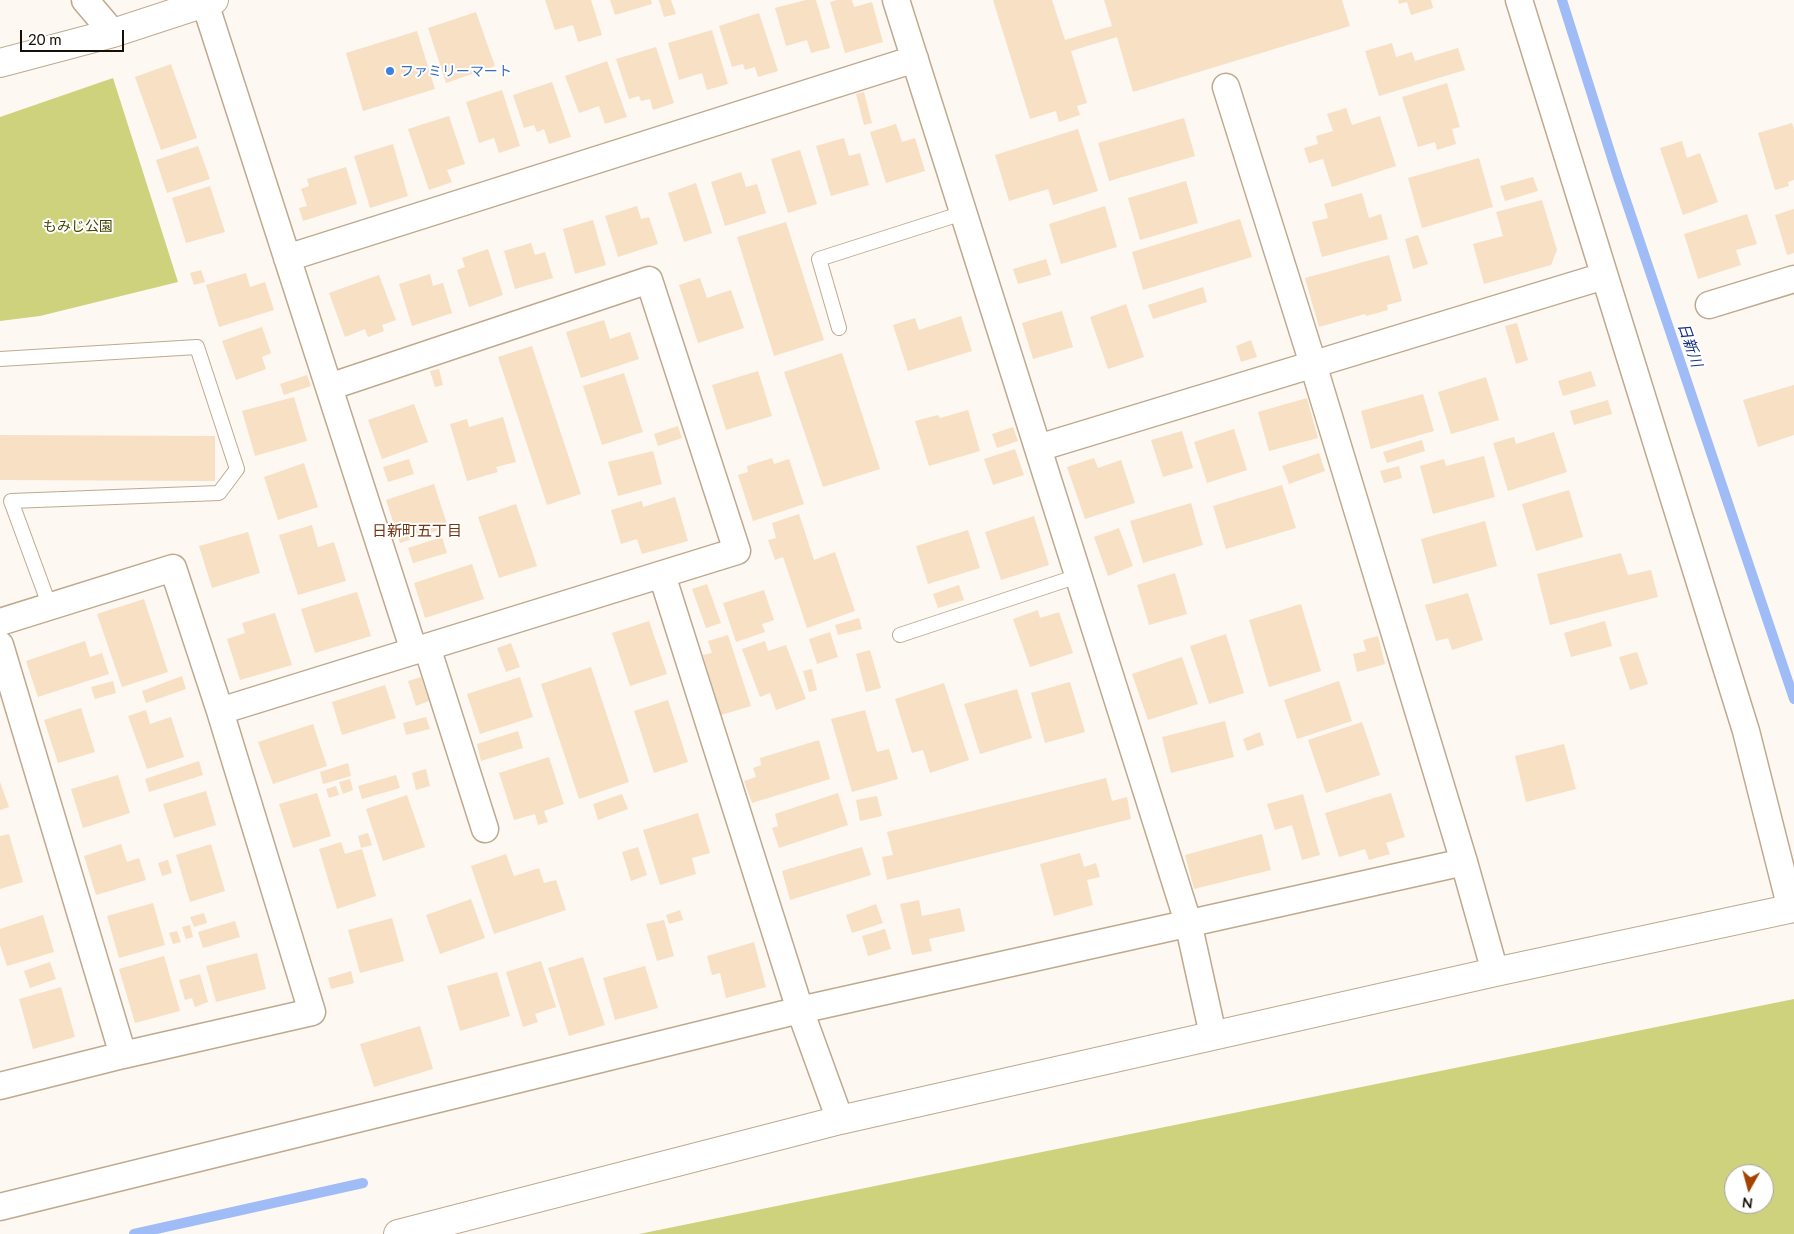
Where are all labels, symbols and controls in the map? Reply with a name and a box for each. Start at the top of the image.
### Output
scale bar [22,20,126,52]
text: 20 m [28,30,62,48]
place label: ファミリーマート [400,63,512,79]
marker: ファミリーマート [384,65,396,77]
park label: もみじ公園 [43,218,113,234]
water label: 日新川 [1674,321,1706,369]
district label: 日新町五丁目 [372,522,462,540]
north arrow [1724,1164,1774,1214]
text: N [1741,1194,1754,1212]

